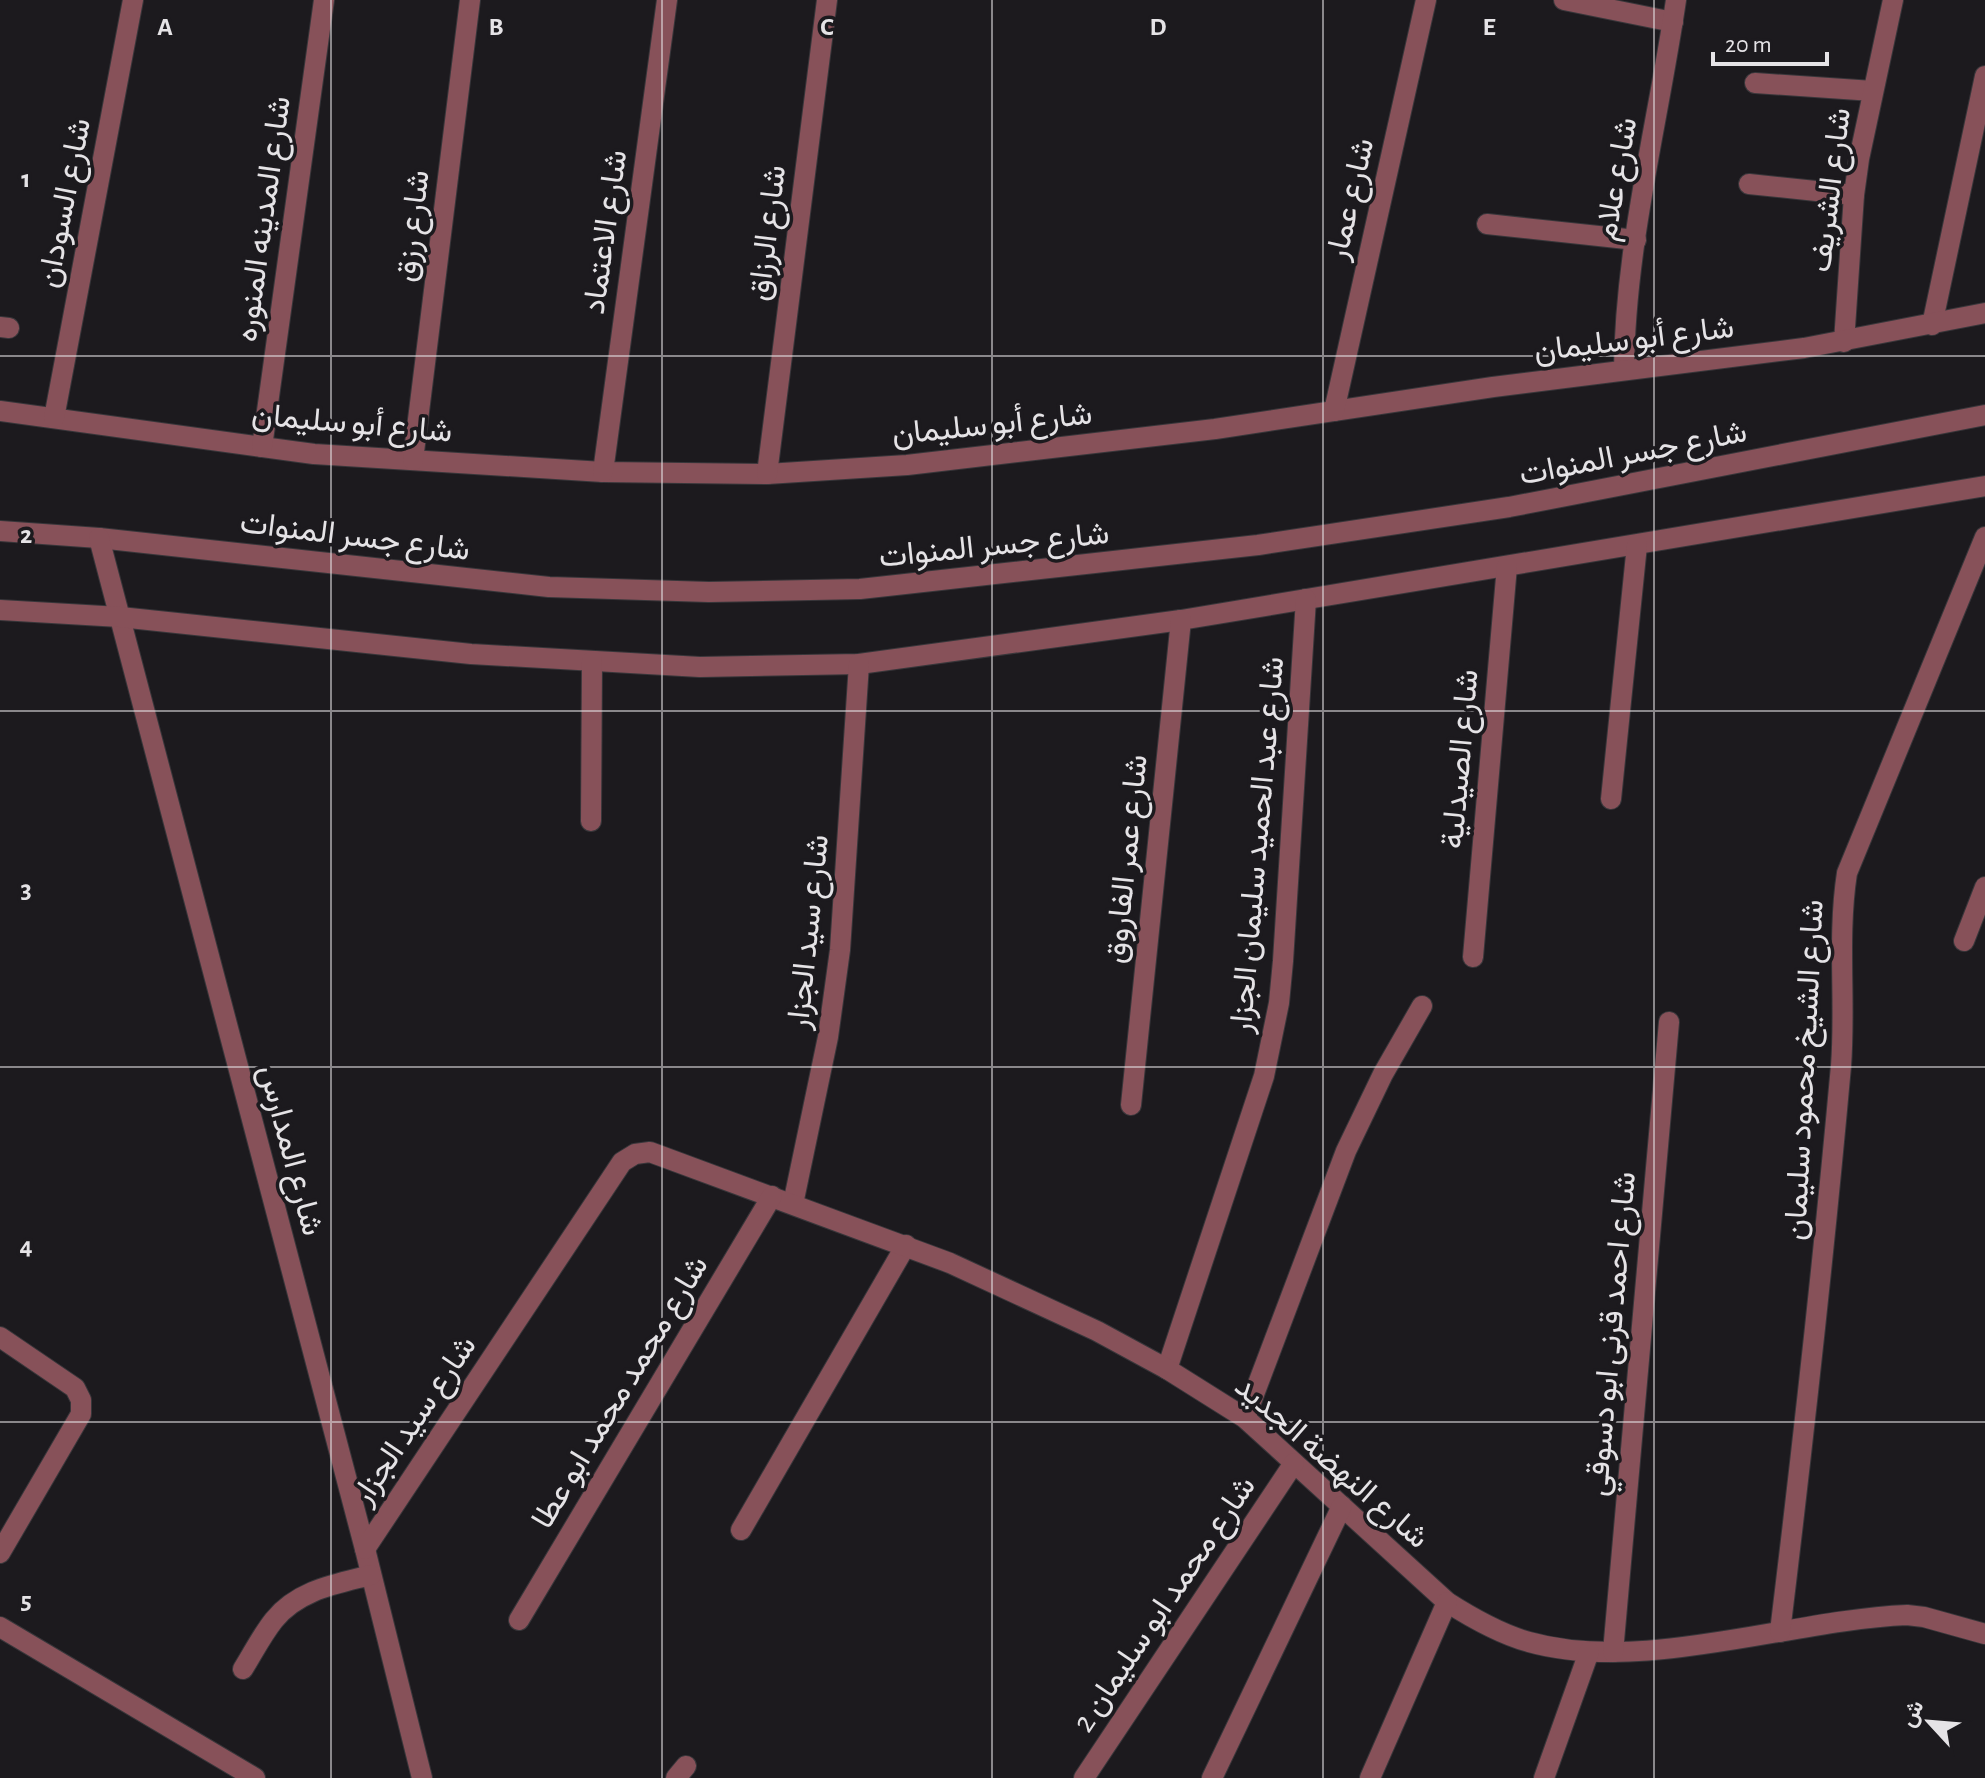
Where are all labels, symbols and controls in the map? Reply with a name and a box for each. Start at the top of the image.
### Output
text: A [157,14,173,40]
text: B [488,14,504,40]
text: C [820,14,834,40]
text: D [1149,14,1167,40]
text: E [1482,14,1496,40]
scale bar [1713,16,1827,66]
text: 20 m [1725,33,1772,57]
street label: شارع المدينه المنوره [230,94,301,345]
street label: شارع الشريف [1804,106,1861,275]
street label: شارع علام [1589,115,1648,244]
street label: شارع السودان [32,116,101,291]
street label: شارع عمار [1320,135,1384,265]
street label: شارع الاعتماد [578,148,637,317]
street label: شارع الرزاق [743,163,796,303]
text: 1 [21,166,31,192]
street label: شارع رزق [389,168,440,284]
street label: شارع أبو سليمان [1532,309,1737,372]
street label: شارع أبو سليمان [250,396,454,453]
street label: شارع أبو سليمان [890,396,1094,455]
street label: شارع جسر المنوات [1517,415,1750,496]
street label: شارع جسر المنوات [238,506,472,571]
street label: شارع جسر المنوات [877,517,1111,578]
text: 2 [20,522,32,548]
street label: شارع عبد الحميد سليمان الجزار [1224,655,1294,1036]
street label: شارع الصيدلية [1436,668,1489,850]
street label: شارع عمر الفاروق [1099,753,1158,966]
street label: شارع سيد الجزار [782,833,839,1033]
text: 3 [20,877,32,903]
street label: شارع الشيخ محمود سليمان [1779,899,1834,1242]
street label: شارع المدارس [248,1061,329,1240]
street label: شارع احمد قرنى ابو دسوقي [1581,1170,1650,1498]
text: 4 [19,1233,33,1259]
street label: شارع محمد محمد ابو عطا [526,1250,718,1536]
street label: شارع سيد الجزار [345,1330,486,1514]
street label: شارع النهضة الجديد [1226,1370,1435,1558]
street label: شارع محمد ابو سليمان 2 [1067,1470,1266,1740]
text: 5 [20,1588,32,1614]
north arrow [1889,1682,1969,1762]
text: ش [1896,1697,1929,1731]

